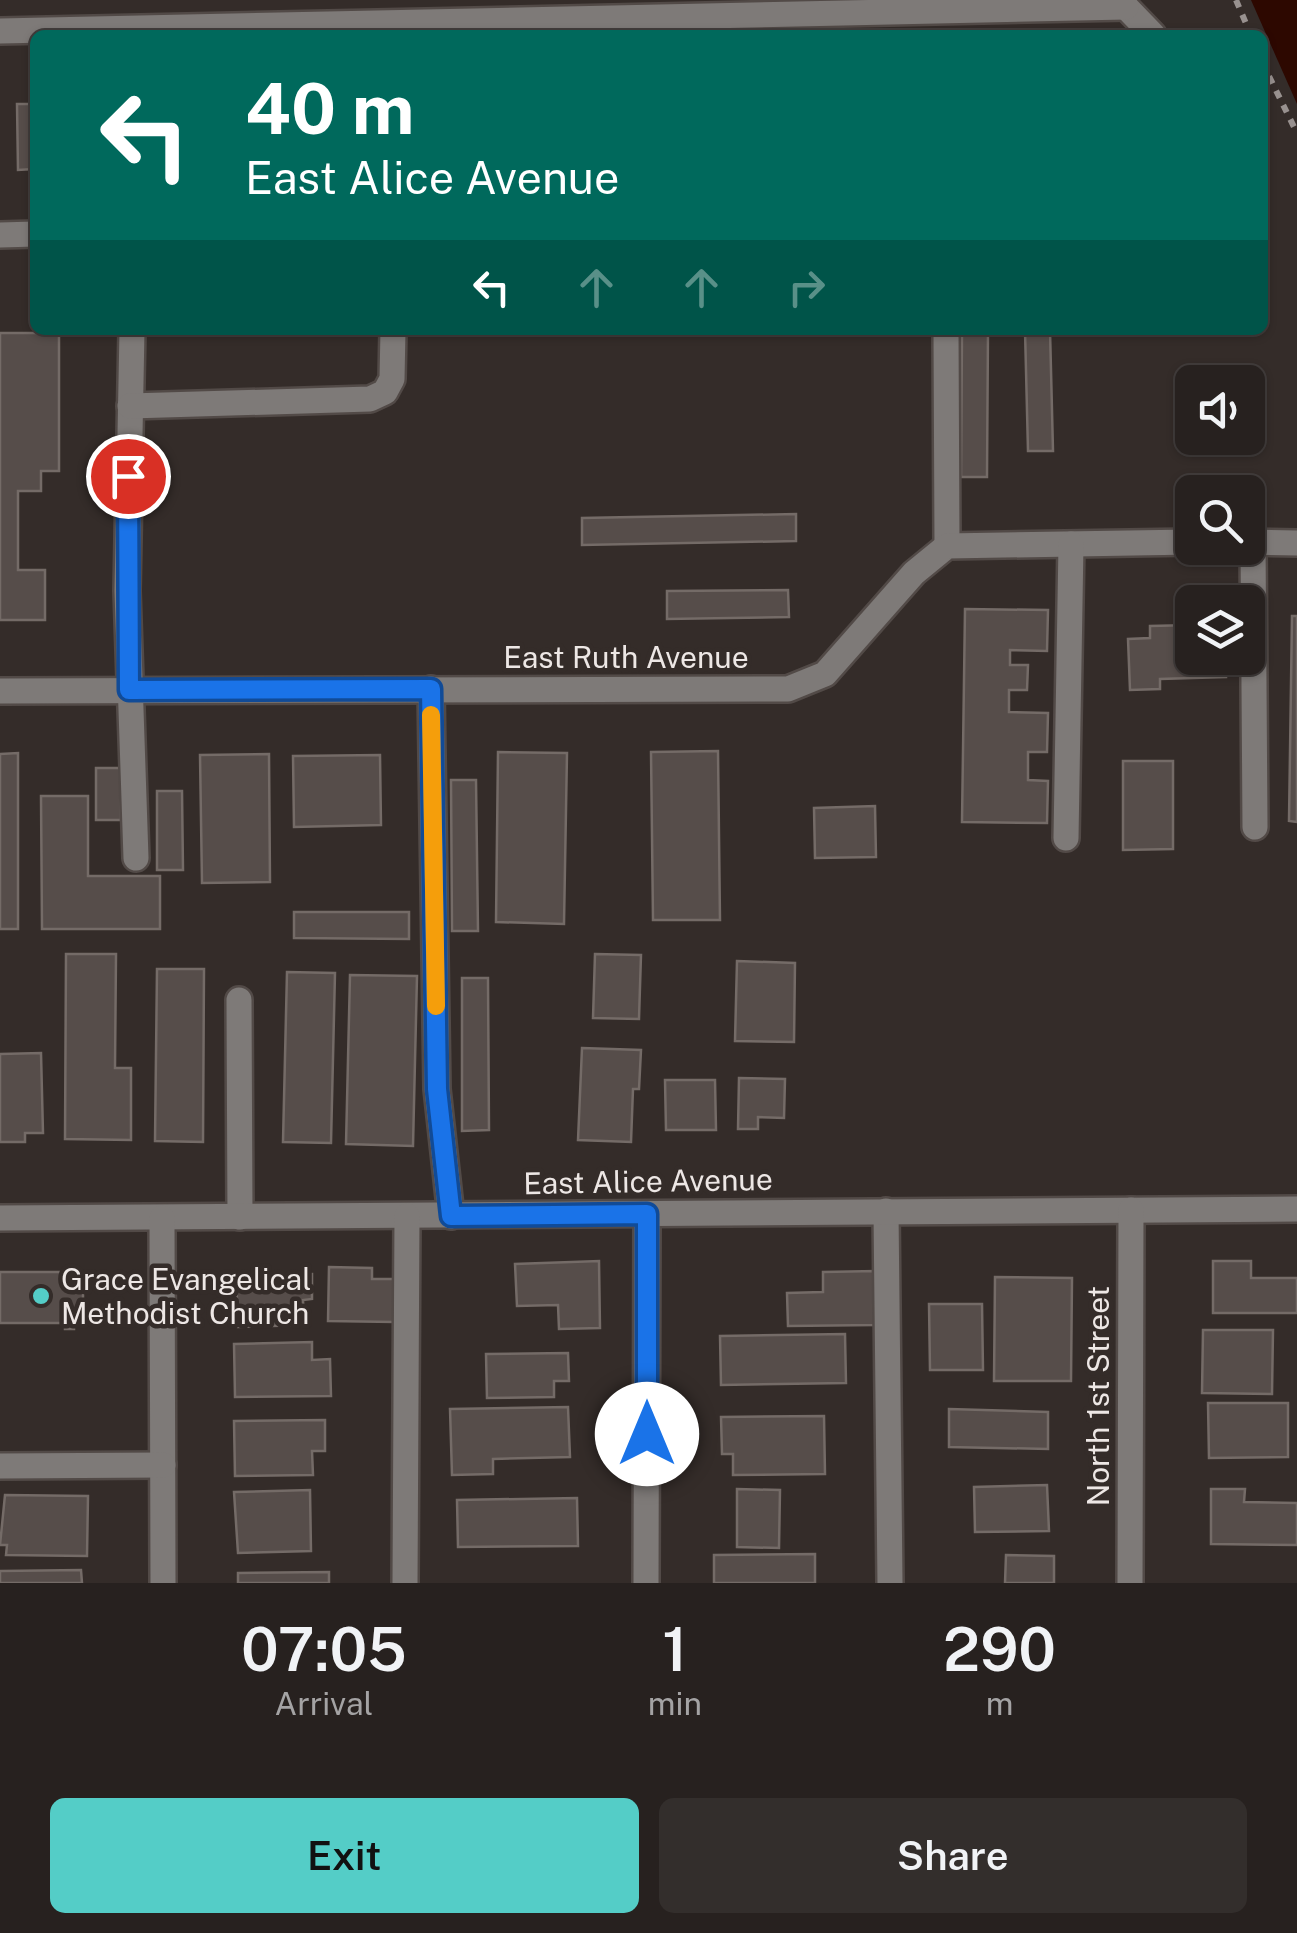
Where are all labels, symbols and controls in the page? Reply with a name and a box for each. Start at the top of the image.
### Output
text: 40 m [245,67,415,150]
icon: left [80,70,210,200]
text: East Alice Avenue [245,151,619,204]
icon: left [464,260,519,315]
icon: ahead [569,260,624,315]
icon: ahead [674,260,729,315]
icon: right [779,260,834,315]
map controls [1175,365,1265,675]
button: sound [1175,365,1265,455]
pin [86,434,171,519]
icon: arrive [101,449,156,504]
button: search [1175,475,1265,565]
button: layers [1175,585,1265,675]
street label: East Ruth Avenue [503,639,749,675]
street label: East Alice Avenue [523,1161,773,1201]
place label: Grace Evangelical Methodist Church [61,1261,311,1331]
marker: Grace Evangelical Methodist Church [30,1285,52,1307]
street label: North 1st Street [1080,1286,1116,1506]
position arrow [595,1382,699,1486]
text: 07:05 [241,1614,407,1685]
text: 1 [662,1614,687,1685]
text: 290 [943,1614,1056,1685]
text: Arrival [274,1685,373,1722]
text: min [648,1685,702,1722]
text: m [986,1685,1013,1722]
button: Exit [50,1798,639,1913]
button: Share [659,1798,1247,1913]

